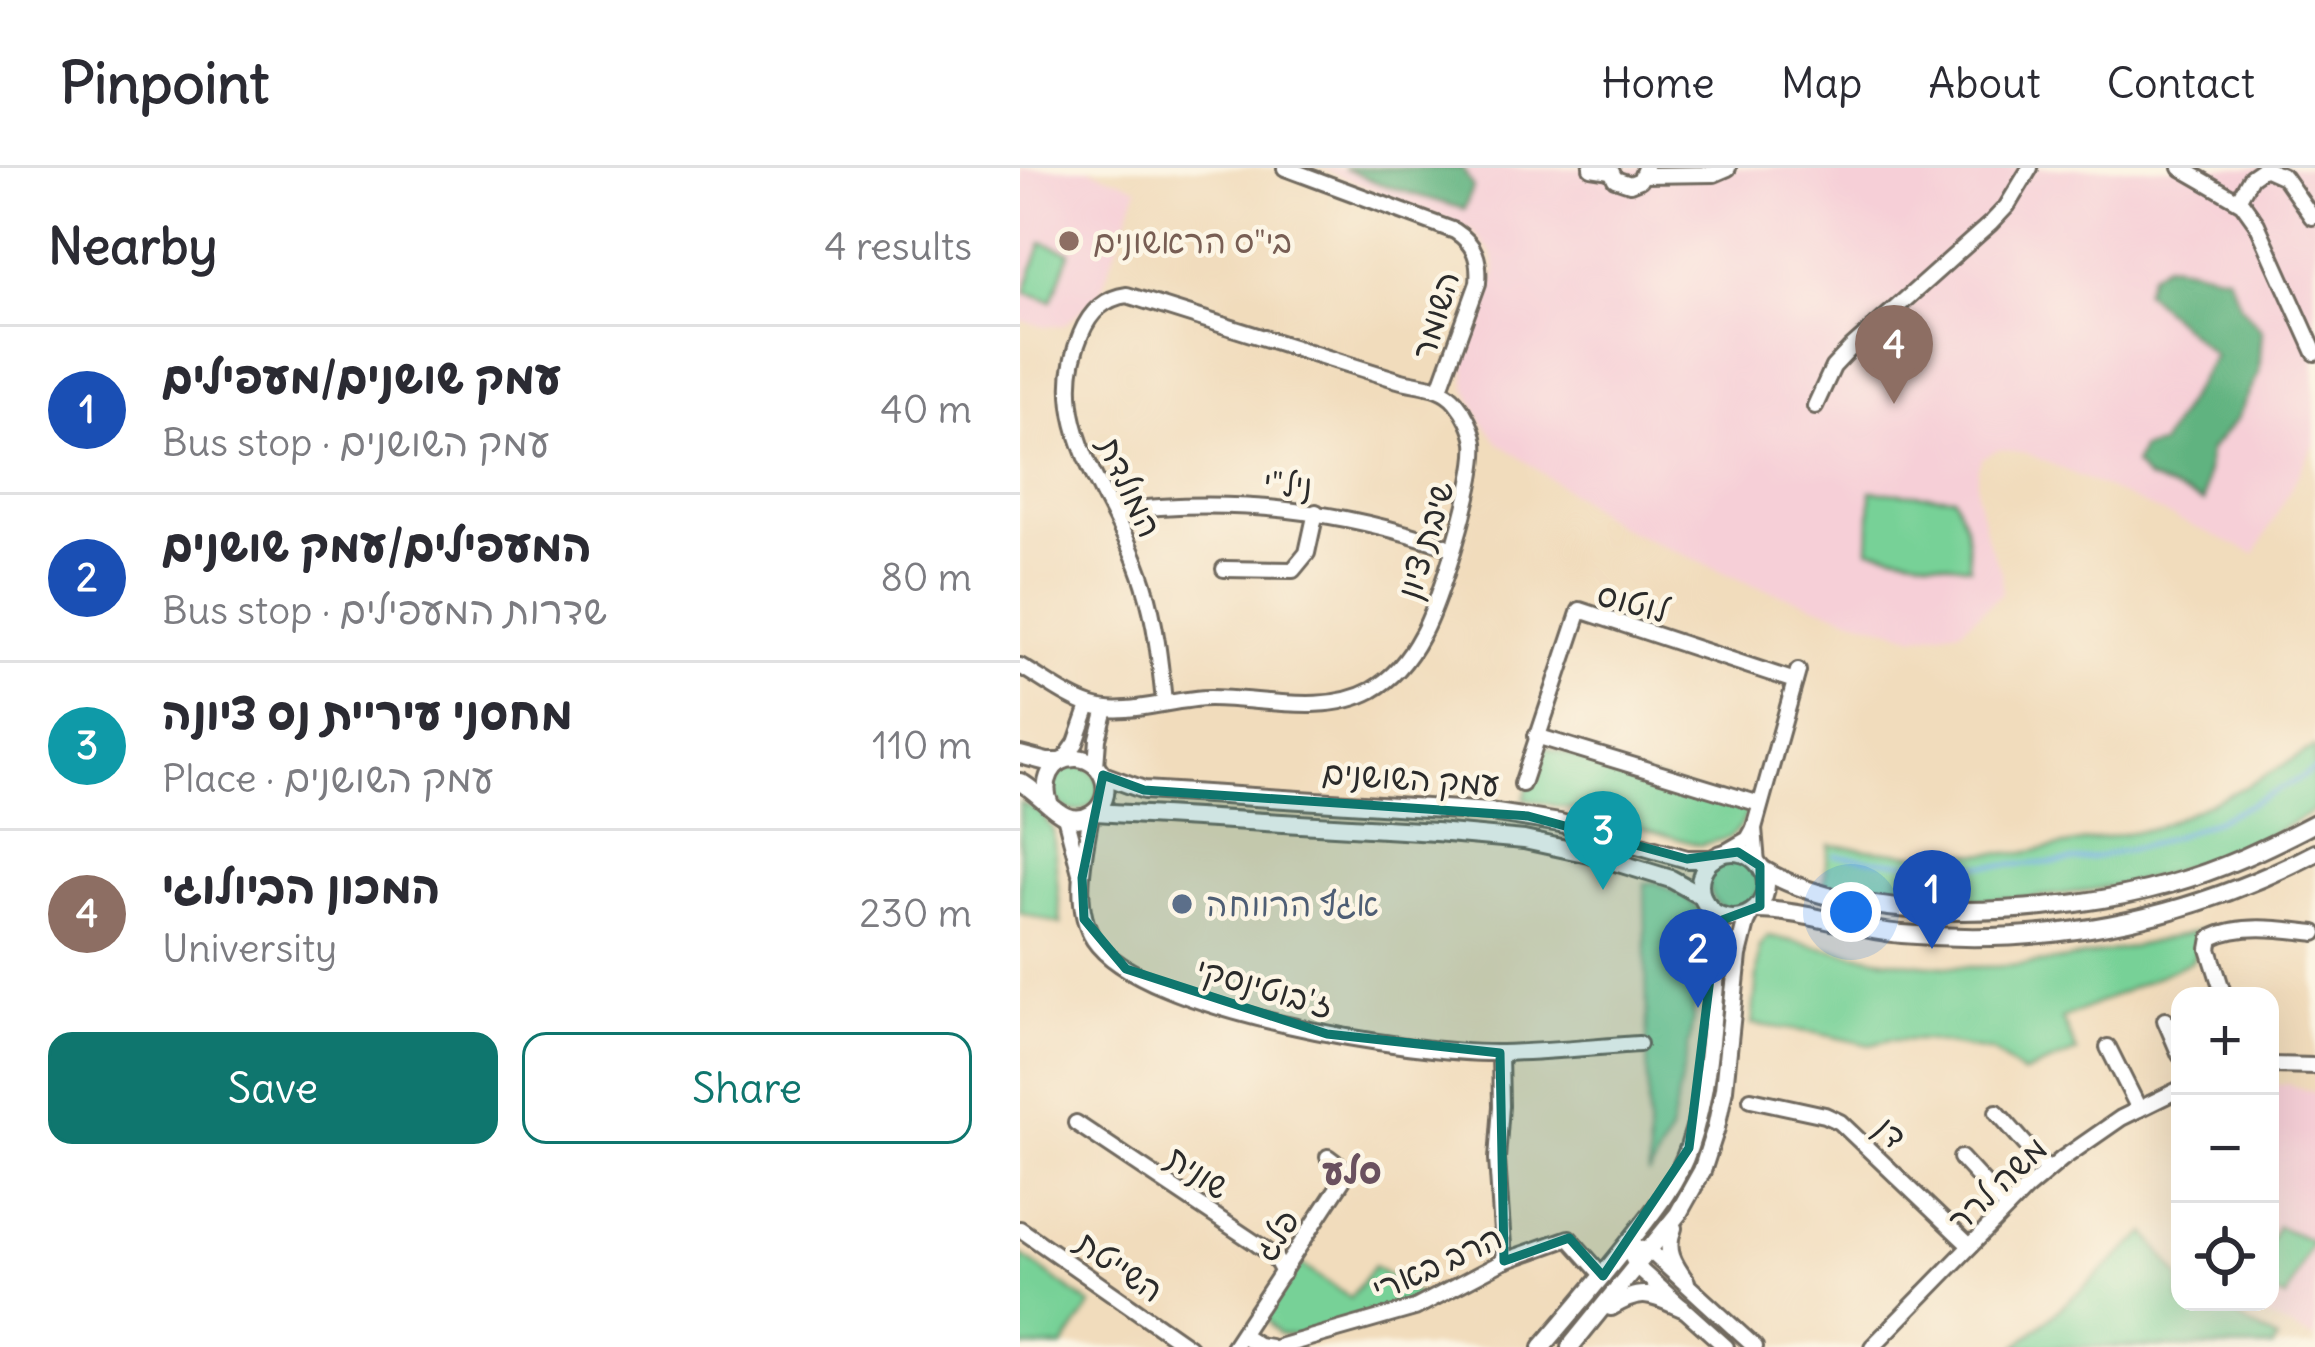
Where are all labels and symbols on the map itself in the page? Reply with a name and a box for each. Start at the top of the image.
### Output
place label: בי"ס הראשונים [1093,220,1292,262]
marker: בי"ס הראשונים [1056,228,1082,254]
street label: השומר [1402,266,1468,364]
pin: 4 [1855,305,1933,404]
street label: המולדת [1088,428,1171,544]
street label: ניל"י [1262,461,1314,507]
street label: שיבת ציון [1387,476,1463,604]
street label: לוטוס [1593,572,1674,632]
street label: עמק השושנים [1321,751,1501,805]
pin: 3 [1564,791,1642,890]
pin: 1 [1893,850,1971,949]
your location [1821,882,1881,942]
place label: אגף הרווחה [1206,883,1379,925]
marker: אגף הרווחה [1169,891,1195,917]
pin: 2 [1659,909,1737,1008]
street label: ז'בוטינסקי [1192,947,1338,1027]
street label: דן [1866,1107,1916,1157]
street label: משה לרר [1938,1127,2056,1241]
street label: שונית [1159,1136,1237,1208]
district label: סלע [1322,1149,1382,1194]
street label: פלג [1244,1201,1308,1269]
street label: הרב בארי [1365,1216,1509,1310]
street label: השייטת [1066,1220,1172,1311]

